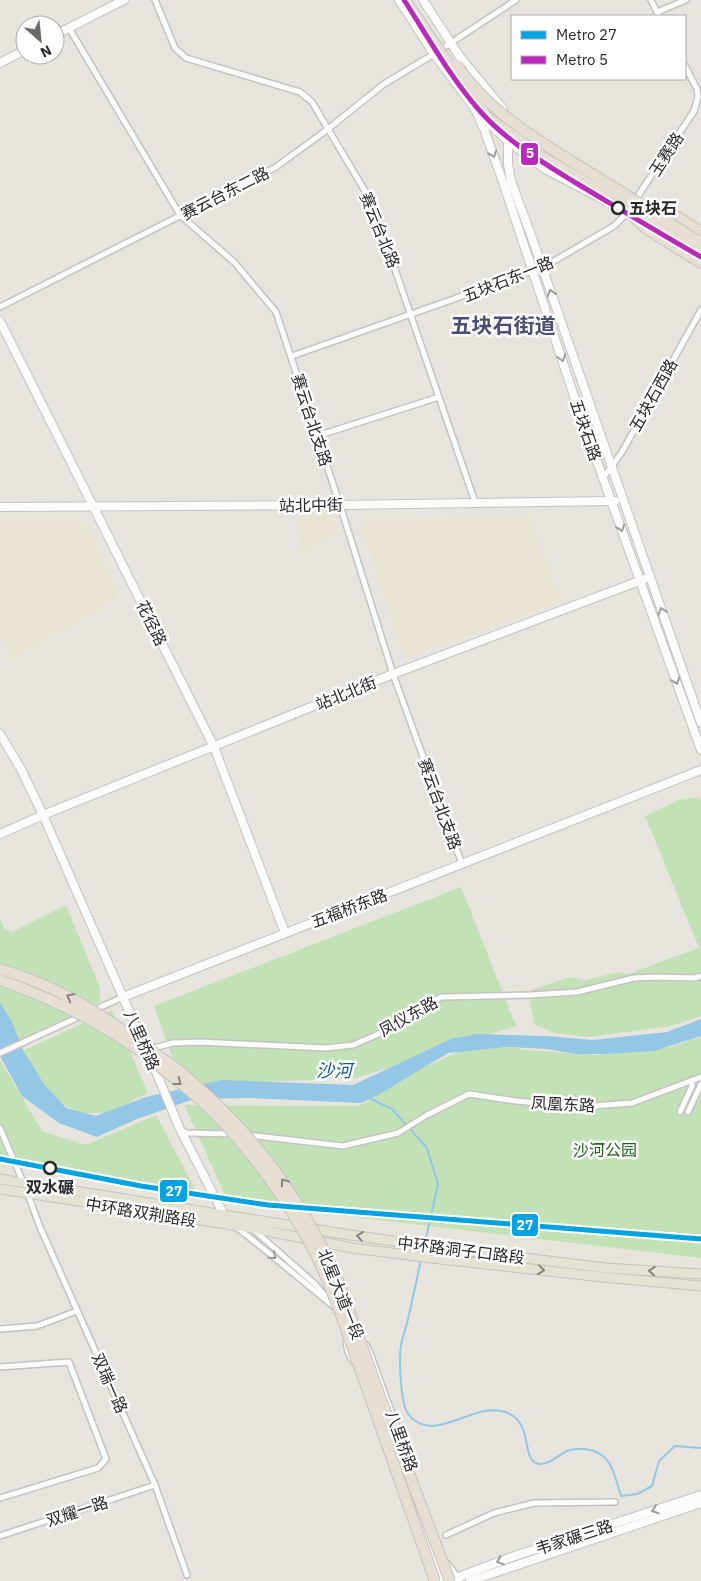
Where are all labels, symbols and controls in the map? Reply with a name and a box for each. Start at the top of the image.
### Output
north arrow [15,15,65,65]
legend [511,15,686,80]
text: Metro 27 [556,25,617,44]
text: N [37,41,55,62]
text: Metro 5 [556,50,608,69]
street label: 玉赛路 [645,128,687,180]
line badge: 5 [520,142,539,166]
text: 5 [526,144,534,162]
one-way arrow [487,150,497,158]
street label: 赛云台东二路 [178,162,272,224]
street label: 赛云台北路 [356,189,404,271]
place label: 五块石 [629,198,677,218]
marker: 五块石 [611,201,625,215]
street label: 五块石东一路 [460,252,556,306]
one-way arrow [547,289,557,297]
district label: 五块石街道 [451,311,556,339]
one-way arrow [556,353,566,362]
street label: 五块石西路 [625,355,681,435]
street label: 赛云台北支路 [288,371,336,469]
street label: 五块石路 [566,396,606,464]
street label: 站北中街 [279,494,343,516]
one-way arrow [615,523,625,532]
street label: 花径路 [132,597,172,649]
one-way arrow [658,607,668,616]
street label: 站北北街 [313,672,379,714]
one-way arrow [670,676,680,685]
street label: 赛云台北支路 [414,755,466,853]
street label: 五福桥东路 [308,884,390,932]
street label: 凤仪东路 [375,992,441,1040]
one-way arrow [66,993,75,1003]
street label: 八里桥路 [120,1007,164,1073]
water label: 沙河 [316,1059,355,1082]
one-way arrow [172,1076,181,1084]
street label: 凤凰东路 [531,1092,595,1116]
park label: 沙河公园 [573,1140,637,1160]
marker: 双水碾 [43,1161,57,1175]
place label: 双水碾 [26,1177,74,1197]
one-way arrow [281,1178,290,1188]
line badge: 27 [159,1179,188,1203]
text: 27 [166,1182,182,1200]
street label: 中环路双荆路段 [84,1193,198,1231]
line badge: 27 [511,1213,539,1237]
text: 27 [517,1216,533,1234]
one-way arrow [355,1232,364,1242]
street label: 中环路洞子口路段 [396,1232,526,1268]
street label: 北星大道一段 [314,1246,368,1342]
one-way arrow [267,1251,276,1259]
one-way arrow [537,1265,545,1276]
one-way arrow [648,1265,656,1276]
street label: 双瑞一路 [88,1350,132,1416]
street label: 八里桥路 [382,1408,422,1474]
street label: 双耀一路 [43,1492,111,1530]
one-way arrow [651,1504,659,1514]
street label: 韦家碾三路 [533,1515,615,1559]
one-way arrow [497,1555,505,1565]

